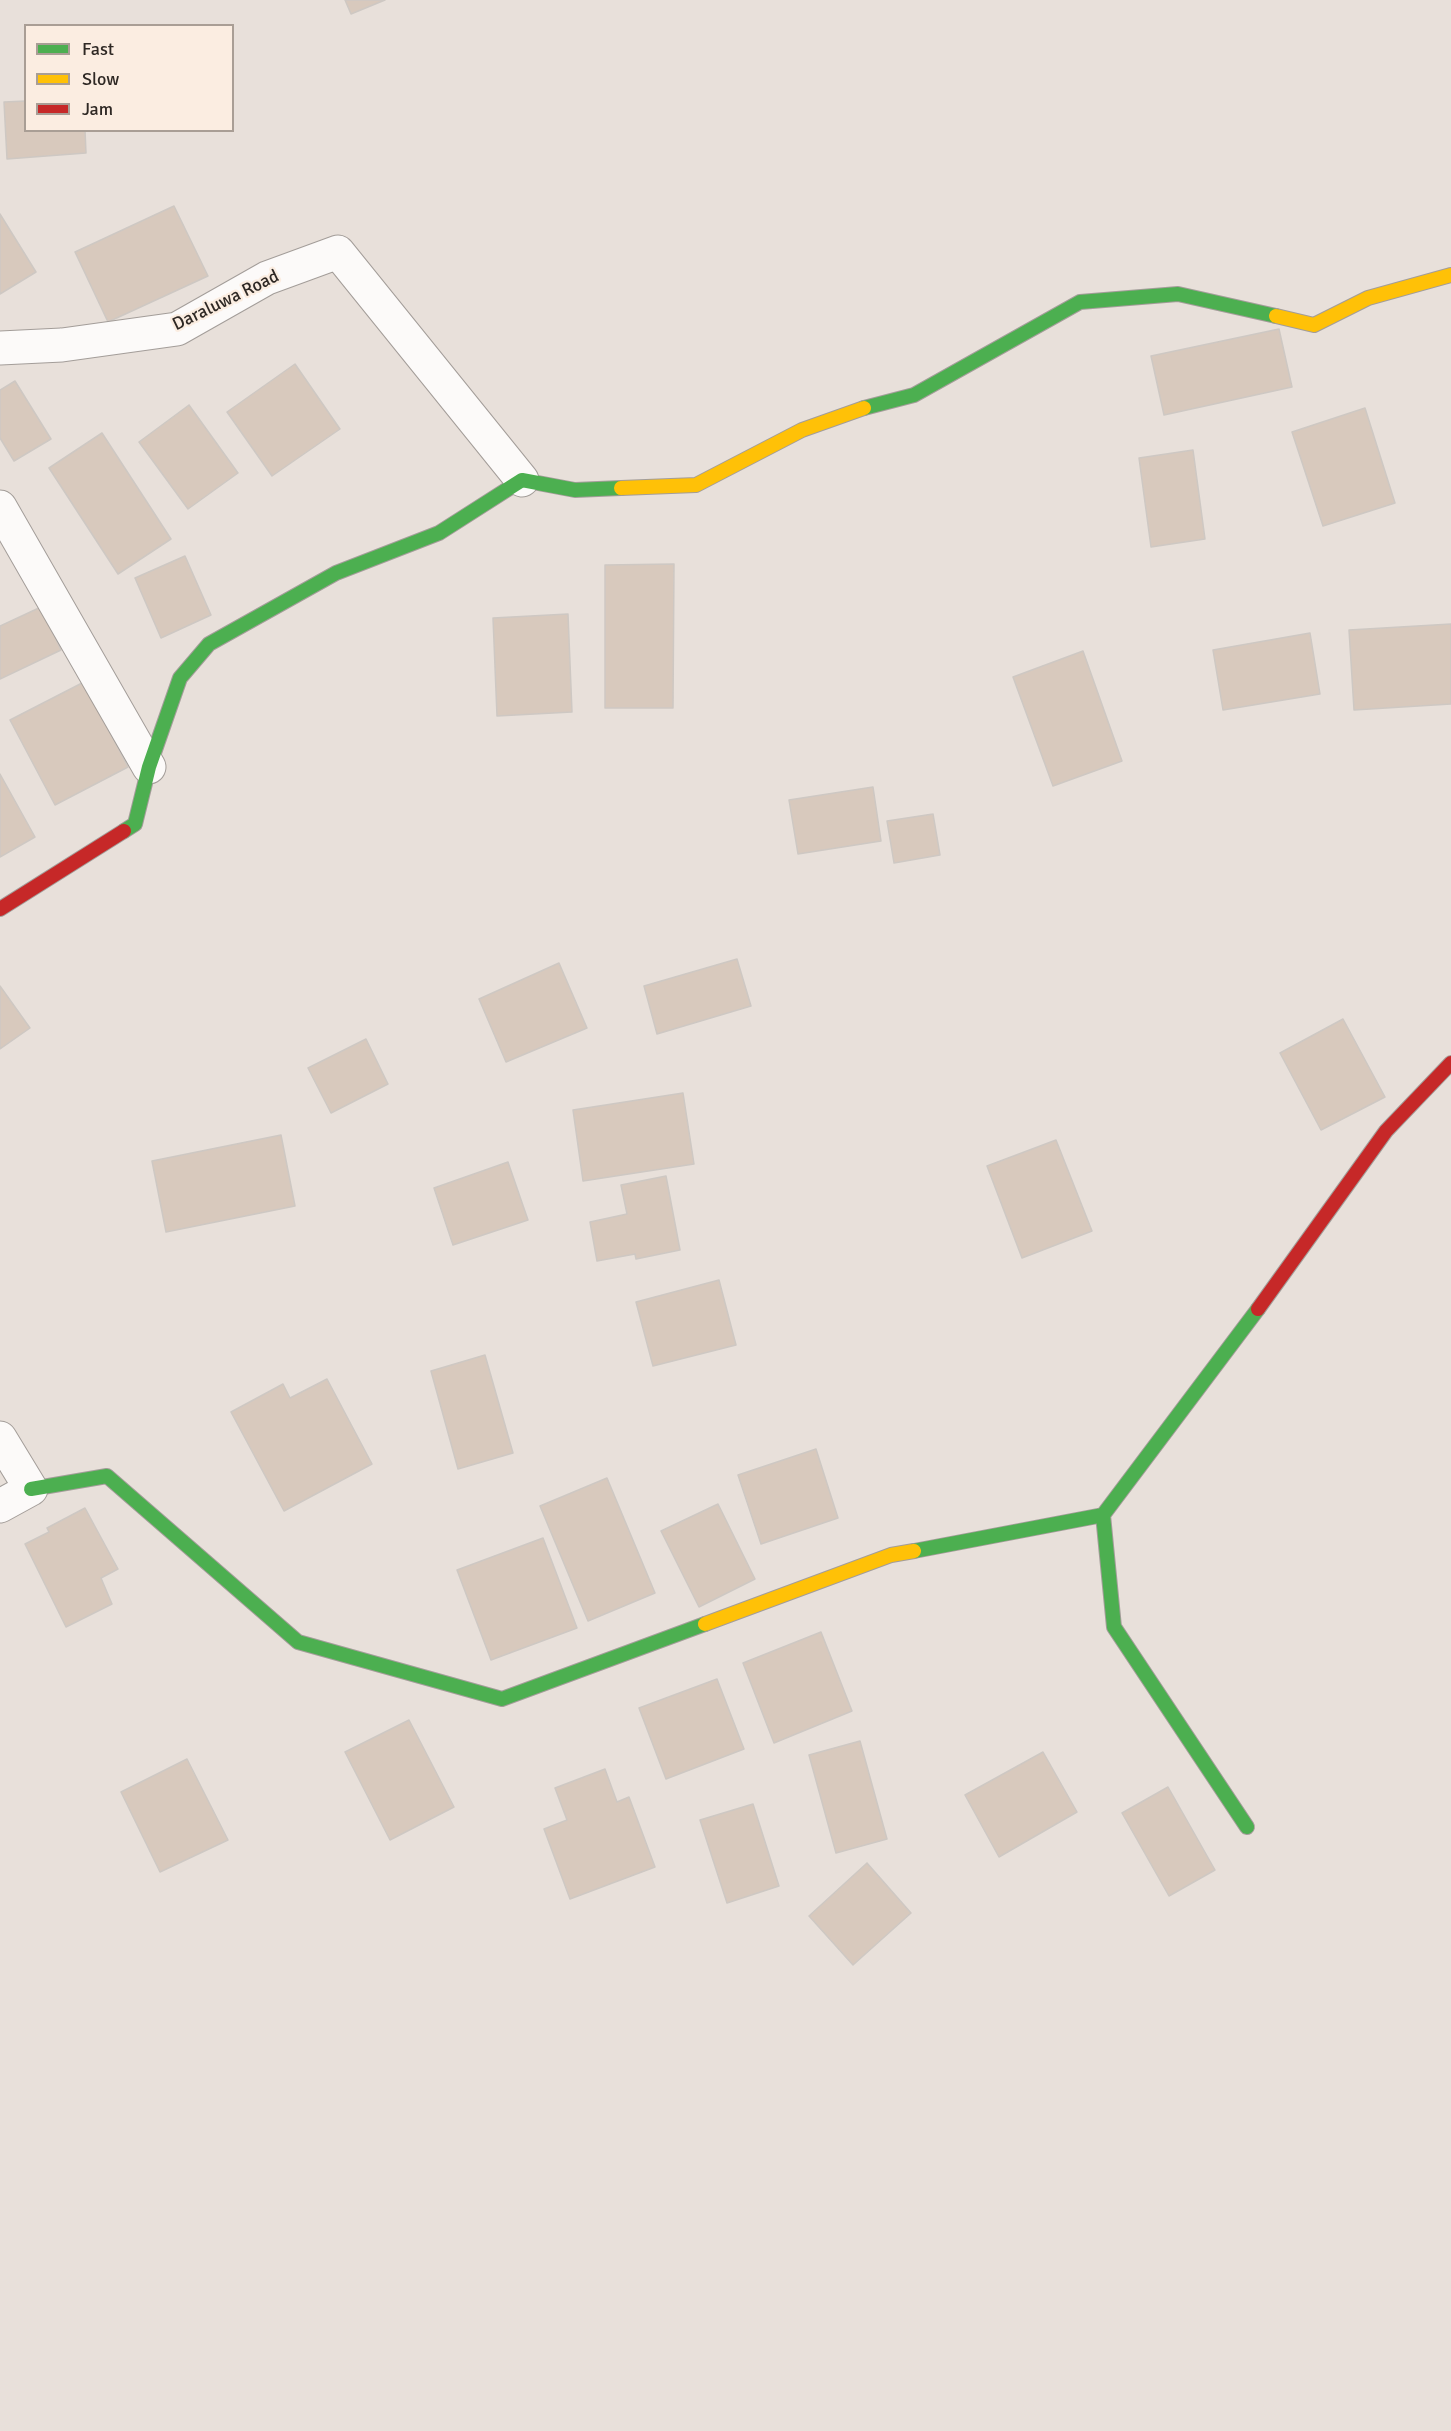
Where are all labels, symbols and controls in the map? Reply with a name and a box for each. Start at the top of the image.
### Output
legend [24,24,234,132]
text: Fast [82,38,114,60]
text: Slow [82,68,119,90]
text: Jam [82,98,113,120]
street label: Daraluwa Road [169,266,283,336]

